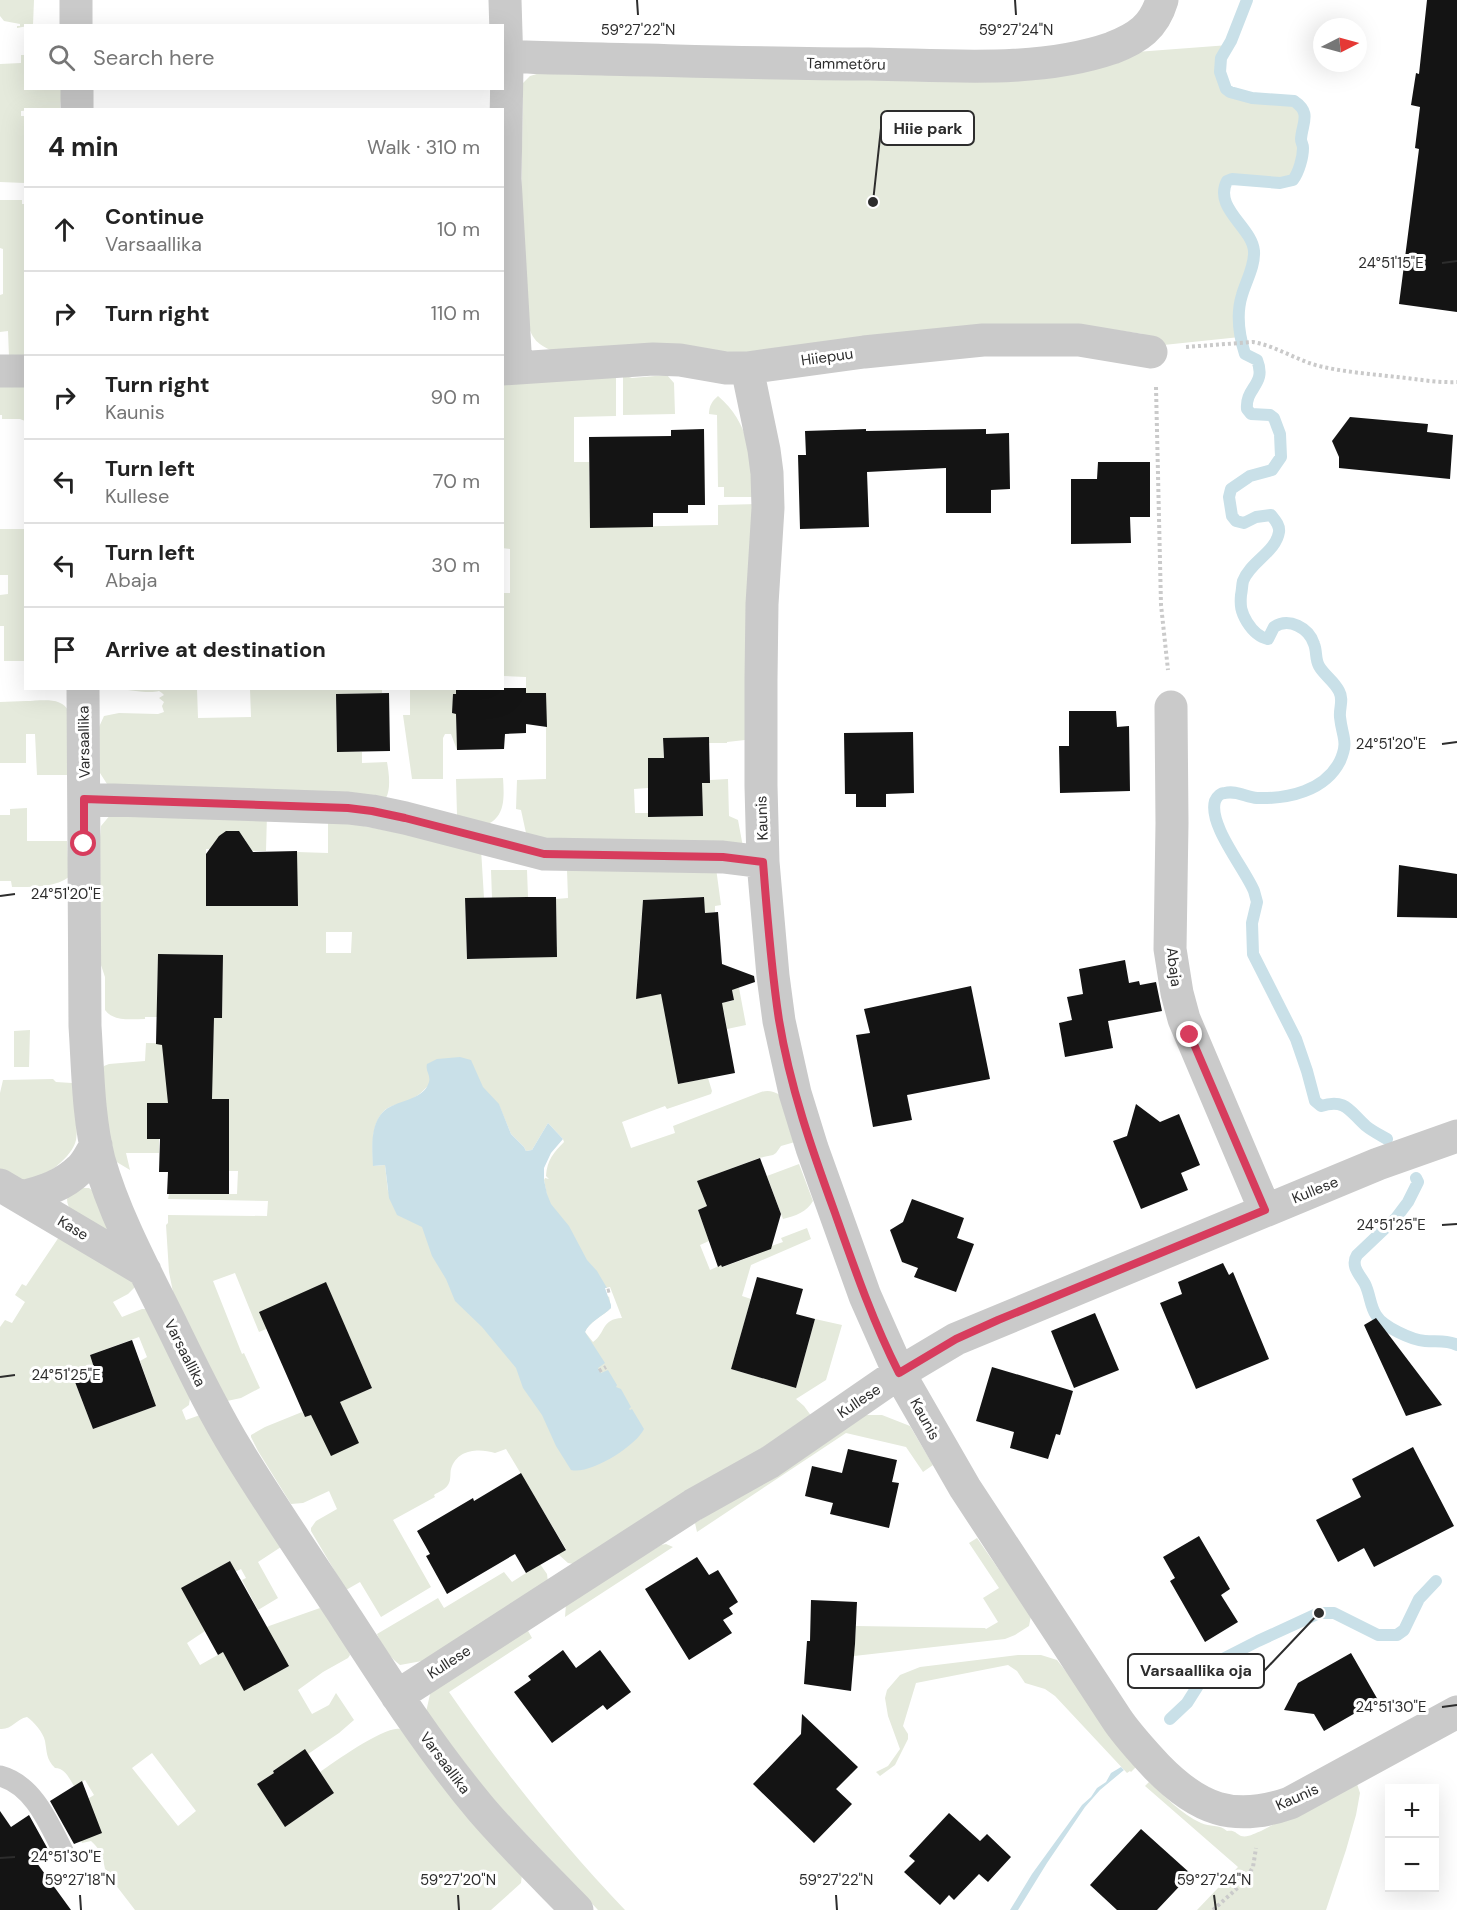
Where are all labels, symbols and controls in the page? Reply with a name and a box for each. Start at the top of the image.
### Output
north arrow [1313,18,1367,72]
text: 59°27'22"N [601,20,675,40]
text: 59°27'24"N [979,20,1053,40]
search box [24,24,504,90]
icon: search [45,41,78,74]
text: Search here [93,43,214,72]
street label: Tammetõru [806,53,886,75]
callout: Hiie park [881,111,974,145]
text: Hiie park [893,118,963,139]
text: 4 min [48,130,119,164]
text: Walk · 310 m [367,134,480,160]
text: Continue [105,202,204,231]
icon: ahead [48,213,81,246]
text: 10 m [437,216,480,242]
text: Varsaallika [105,231,202,257]
text: 24°51'15"E [1358,253,1424,273]
icon: right [48,297,81,330]
text: Turn right [105,299,210,328]
text: 110 m [431,300,480,326]
street label: Hiiepuu [800,343,854,371]
text: Turn right [105,370,210,399]
icon: right [48,381,81,414]
text: 90 m [431,384,480,410]
text: Kaunis [105,399,165,425]
text: Turn left [105,454,195,483]
icon: left [48,465,81,498]
text: 70 m [433,468,480,494]
text: Kullese [105,483,169,509]
text: Turn left [105,538,195,567]
icon: left [48,549,81,582]
text: 30 m [431,552,480,578]
text: Abaja [105,567,157,593]
icon: arrive [48,633,81,666]
text: Arrive at destination [105,635,326,664]
street label: Varsaallika [73,705,95,779]
text: 24°51'20"E [1356,734,1426,754]
street label: Kaunis [751,795,773,841]
route start [70,830,96,856]
text: 24°51'20"E [31,884,101,904]
street label: Abaja [1162,946,1186,988]
route end [1176,1021,1202,1047]
street label: Kullese [1289,1172,1341,1208]
street label: Kase [54,1211,92,1245]
text: 24°51'25"E [1356,1215,1426,1235]
street label: Varsaallika [160,1316,210,1390]
text: 24°51'25"E [31,1365,101,1385]
street label: Kullese [833,1379,885,1423]
street label: Kaunis [905,1395,945,1443]
street label: Kullese [423,1640,475,1684]
callout: Varsaallika oja [1128,1654,1264,1688]
text: Varsaallika oja [1140,1660,1252,1681]
text: 24°51'30"E [1356,1697,1426,1717]
street label: Varsaallika [415,1728,475,1798]
street label: Kaunis [1272,1779,1322,1815]
map controls [1385,1784,1439,1892]
button: + [1385,1784,1439,1838]
button: − [1385,1838,1439,1892]
text: 24°51'30"E [31,1847,101,1867]
text: 59°27'18"N [44,1870,116,1890]
text: 59°27'20"N [420,1870,496,1890]
text: 59°27'22"N [799,1870,873,1890]
text: 59°27'24"N [1177,1870,1251,1890]

